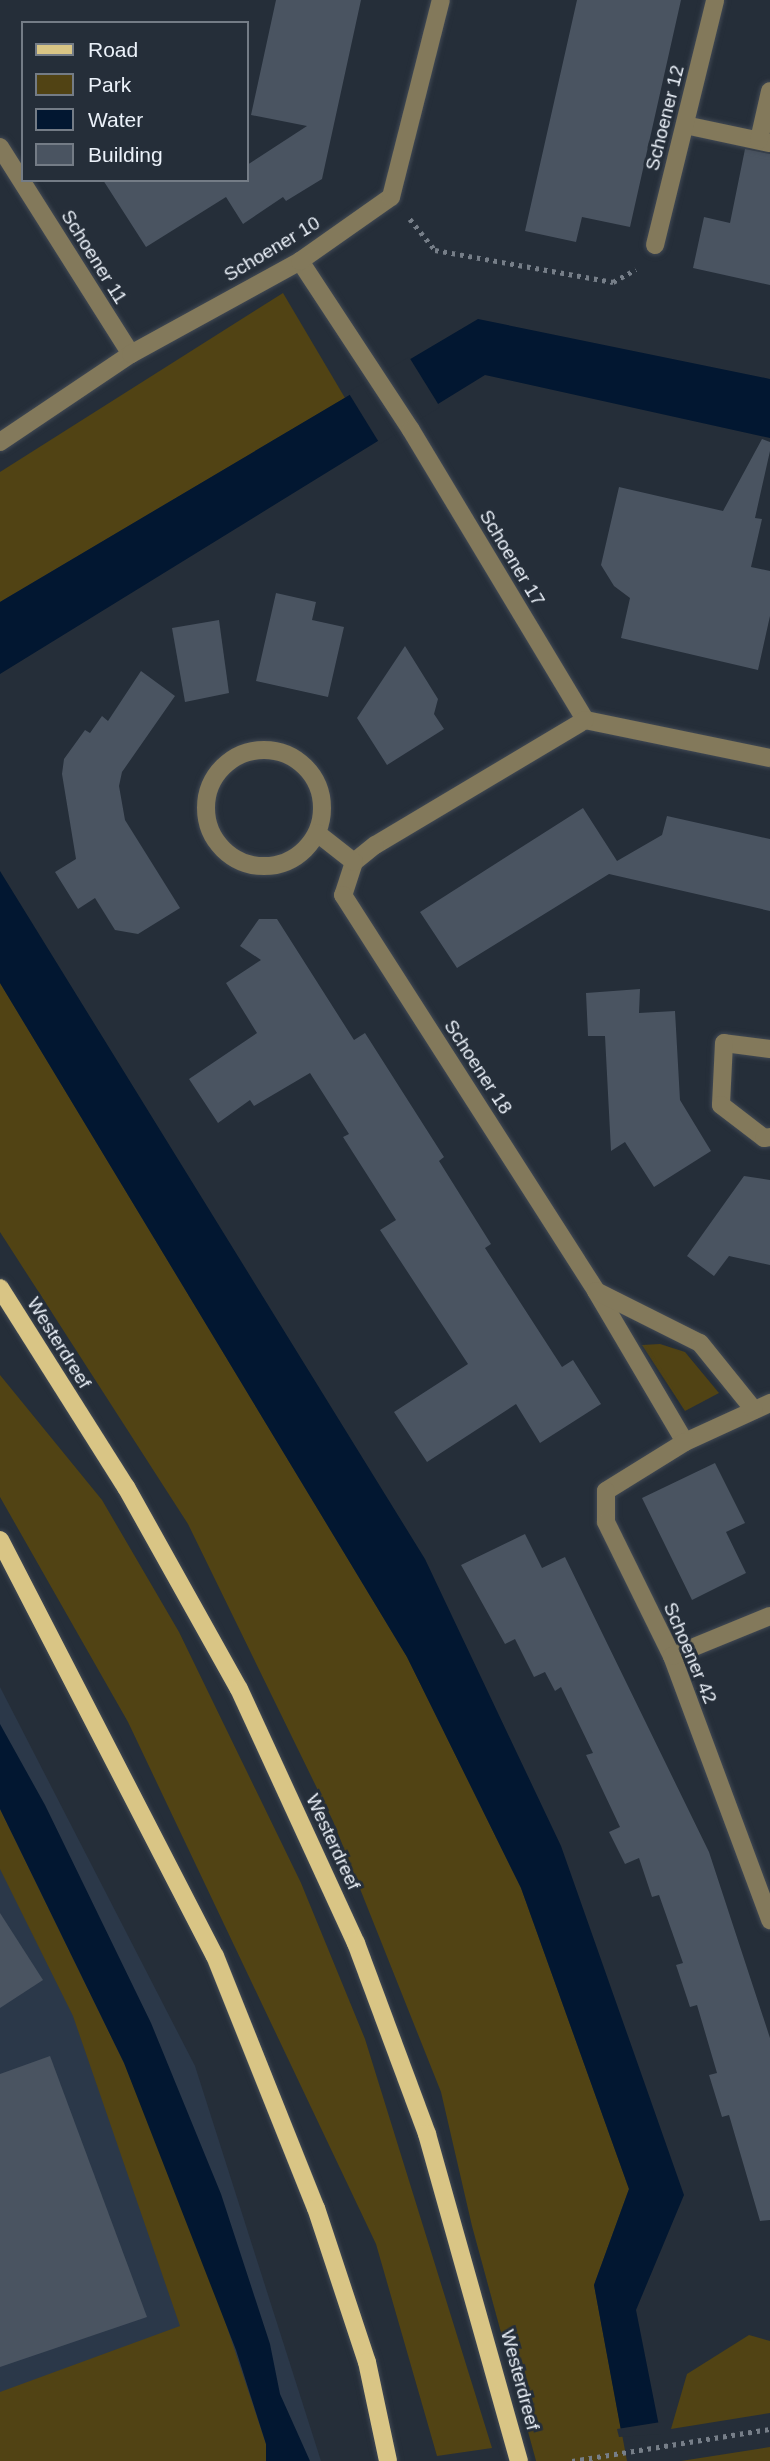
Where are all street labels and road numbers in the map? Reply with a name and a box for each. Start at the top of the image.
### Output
street label: Schoener 12 [641,63,689,173]
street label: Schoener 11 [56,206,132,308]
street label: Schoener 10 [220,211,324,287]
street label: Schoener 17 [474,506,550,610]
street label: Schoener 18 [439,1016,517,1118]
street label: Westerdreef [22,1293,96,1393]
street label: Schoener 42 [658,1599,722,1707]
street label: Westerdreef [301,1790,365,1894]
street label: Westerdreef [496,2327,544,2433]

